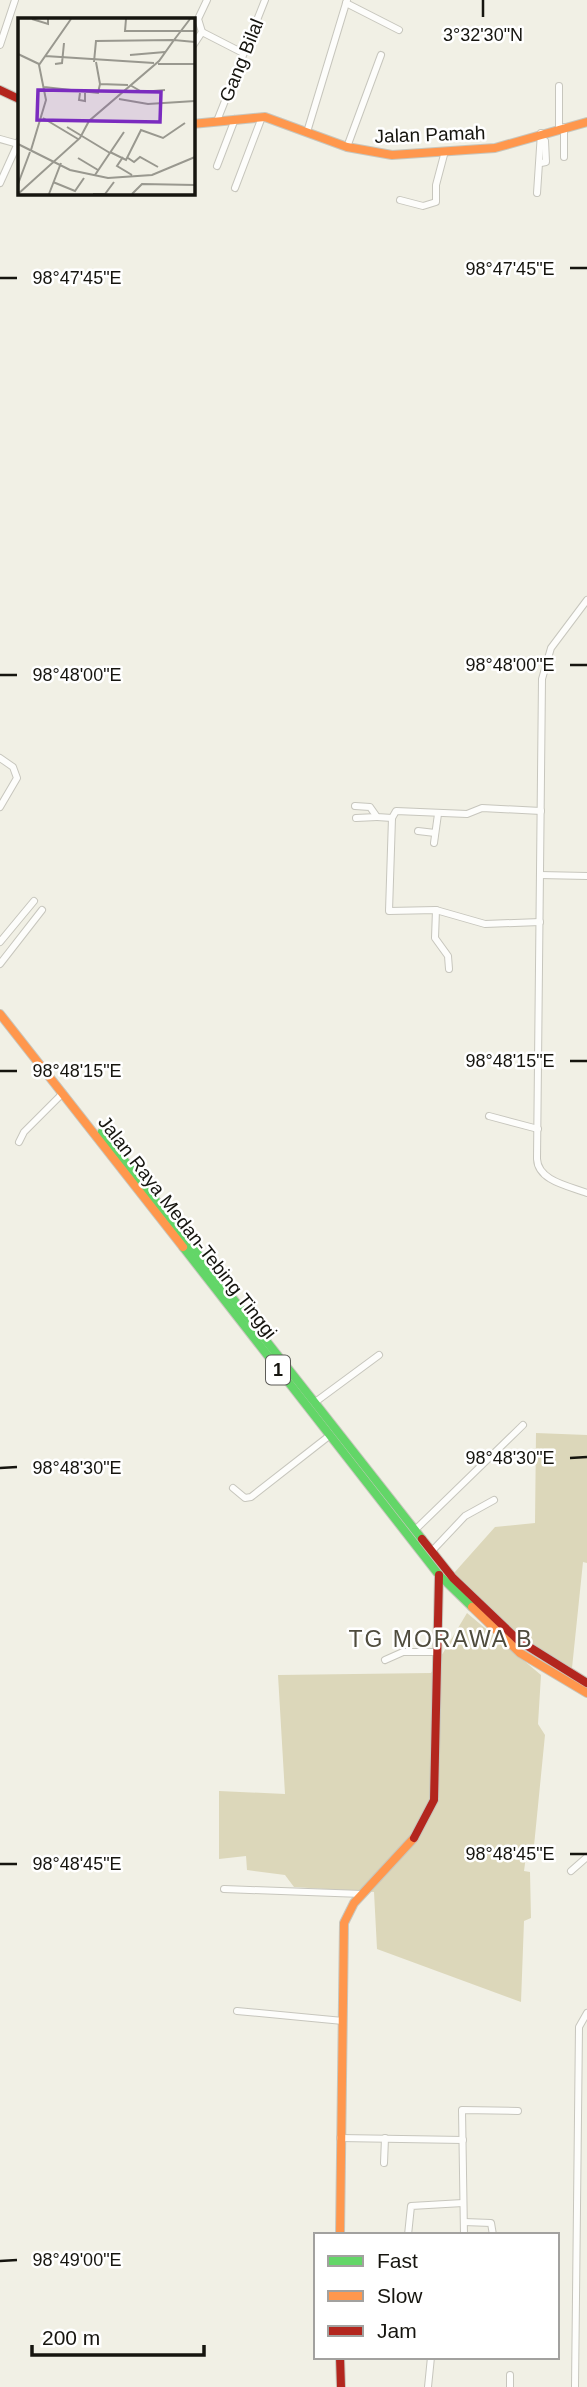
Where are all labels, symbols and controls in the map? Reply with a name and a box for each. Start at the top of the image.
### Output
street label: Gang Bilal [215,16,268,105]
inset map [18,18,194,194]
text: 3°32'30"N [443,25,523,45]
street label: Jalan Pamah [374,122,486,147]
text: 98°47'45"E [465,259,555,279]
text: 98°47'45"E [32,268,122,288]
text: 98°48'00"E [465,655,555,675]
text: 98°48'00"E [32,665,122,685]
text: 98°48'15"E [465,1051,555,1071]
text: 98°48'15"E [32,1061,122,1081]
street label: Jalan Raya Medan-Tebing Tinggi [94,1112,281,1343]
road number: 1 [266,1356,290,1385]
text: 98°48'30"E [465,1448,555,1468]
text: 98°48'30"E [32,1458,122,1478]
district label: TG MORAWA B [348,1626,534,1652]
text: 98°48'45"E [465,1844,555,1864]
text: 98°48'45"E [32,1854,122,1874]
legend [314,2233,559,2359]
text: Fast [377,2249,418,2272]
text: 98°49'00"E [32,2250,122,2270]
text: Slow [377,2284,423,2307]
scale bar [32,2314,203,2358]
text: Jam [377,2319,417,2342]
text: 200 m [42,2326,100,2349]

